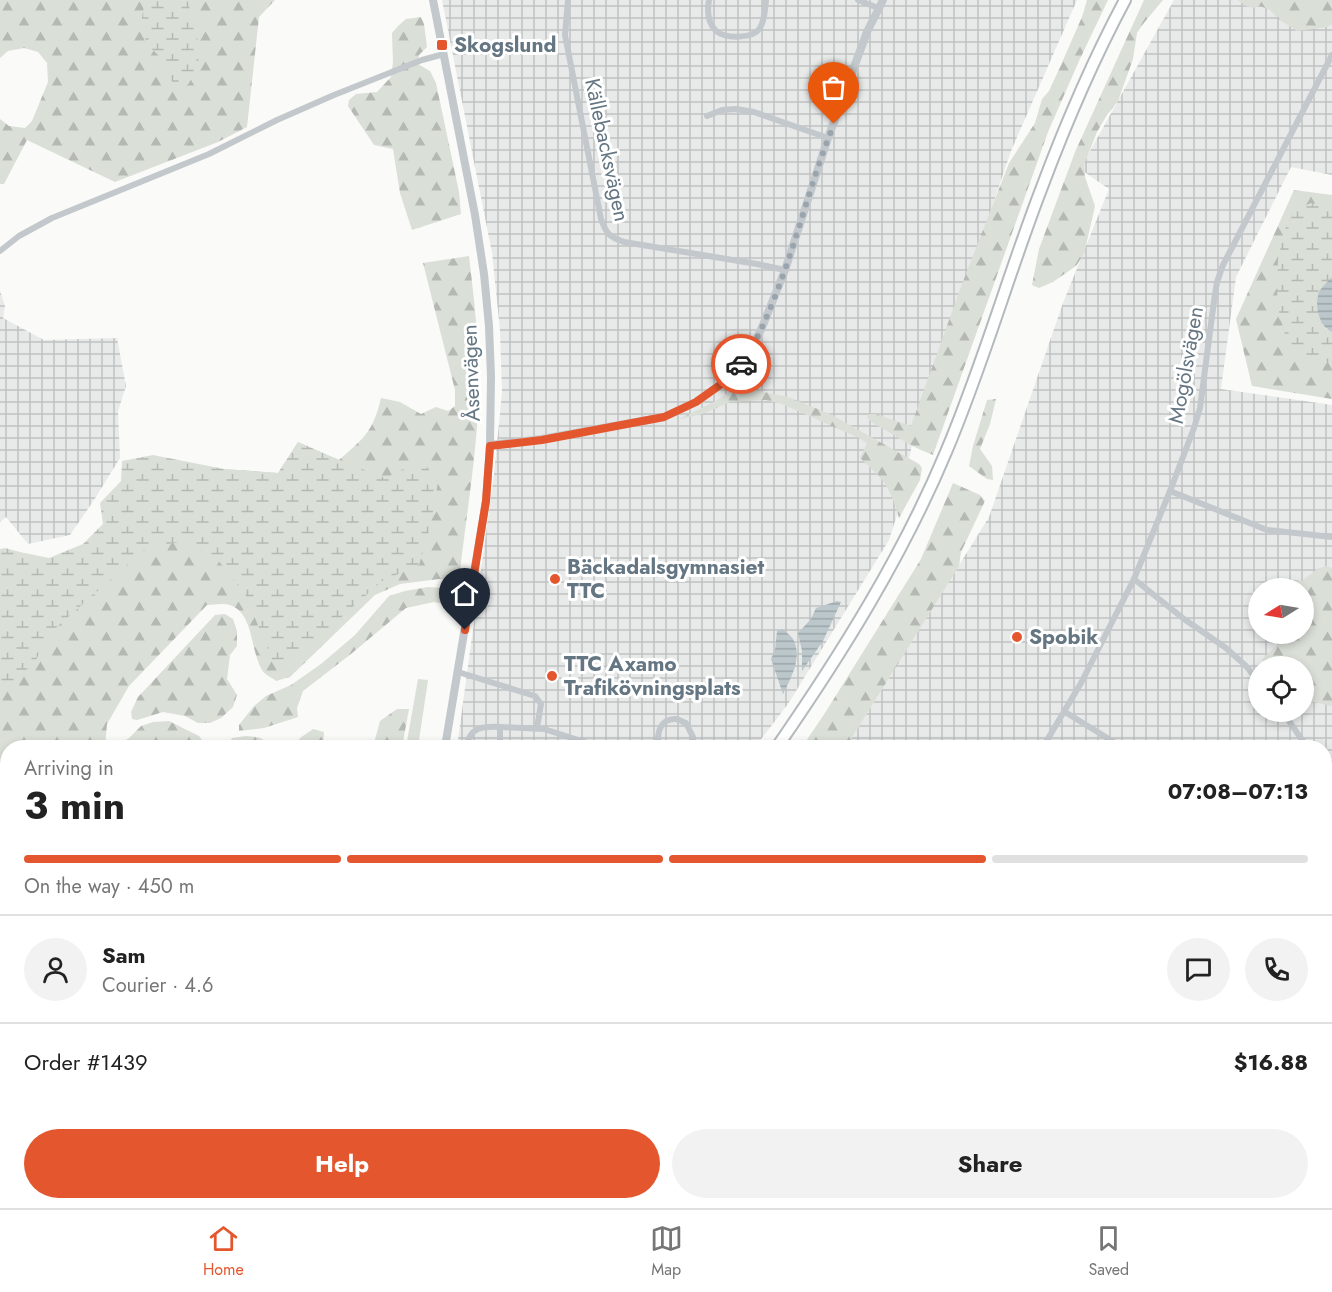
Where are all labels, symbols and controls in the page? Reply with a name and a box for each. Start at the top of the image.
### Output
place label: Skogslund [454,30,556,60]
marker: Skogslund [435,38,449,52]
pin [808,62,859,124]
icon: bag [817,71,850,104]
street label: Källebacksvägen [577,76,637,224]
street label: Mogölsvägen [1161,304,1211,426]
street label: Åsenvägen [454,324,488,422]
courier [711,334,771,394]
icon: car [725,348,758,381]
place label: Bäckadalsgymnasiet TTC [567,552,764,606]
pin [439,568,490,630]
marker: Bäckadalsgymnasiet TTC [548,572,562,586]
icon: home [448,577,481,610]
north arrow [1248,578,1314,644]
map controls [1248,578,1314,722]
place label: Spobik [1029,622,1098,652]
marker: Spobik [1010,630,1024,644]
place label: TTC Axamo Trafikövningsplats [564,649,741,703]
button: locate [1248,656,1314,722]
marker: TTC Axamo Trafikövningsplats [545,669,559,683]
text: Arriving in [24,754,114,783]
text: 07:08–07:13 [1168,775,1308,807]
text: 3 min [24,777,125,834]
text: On the way · 450 m [24,872,194,901]
button: person [24,938,87,1001]
button: chat [1167,938,1230,1001]
button: phone [1245,938,1308,1001]
text: Sam [102,939,146,971]
text: Courier · 4.6 [102,971,214,1000]
text: Order #1439 [24,1046,148,1078]
text: $16.88 [1234,1046,1308,1078]
button: Help [24,1129,660,1198]
button: Share [672,1129,1308,1198]
tab: Home [203,1222,244,1281]
tab: Map [650,1222,683,1281]
tab: Saved [1089,1222,1129,1281]

